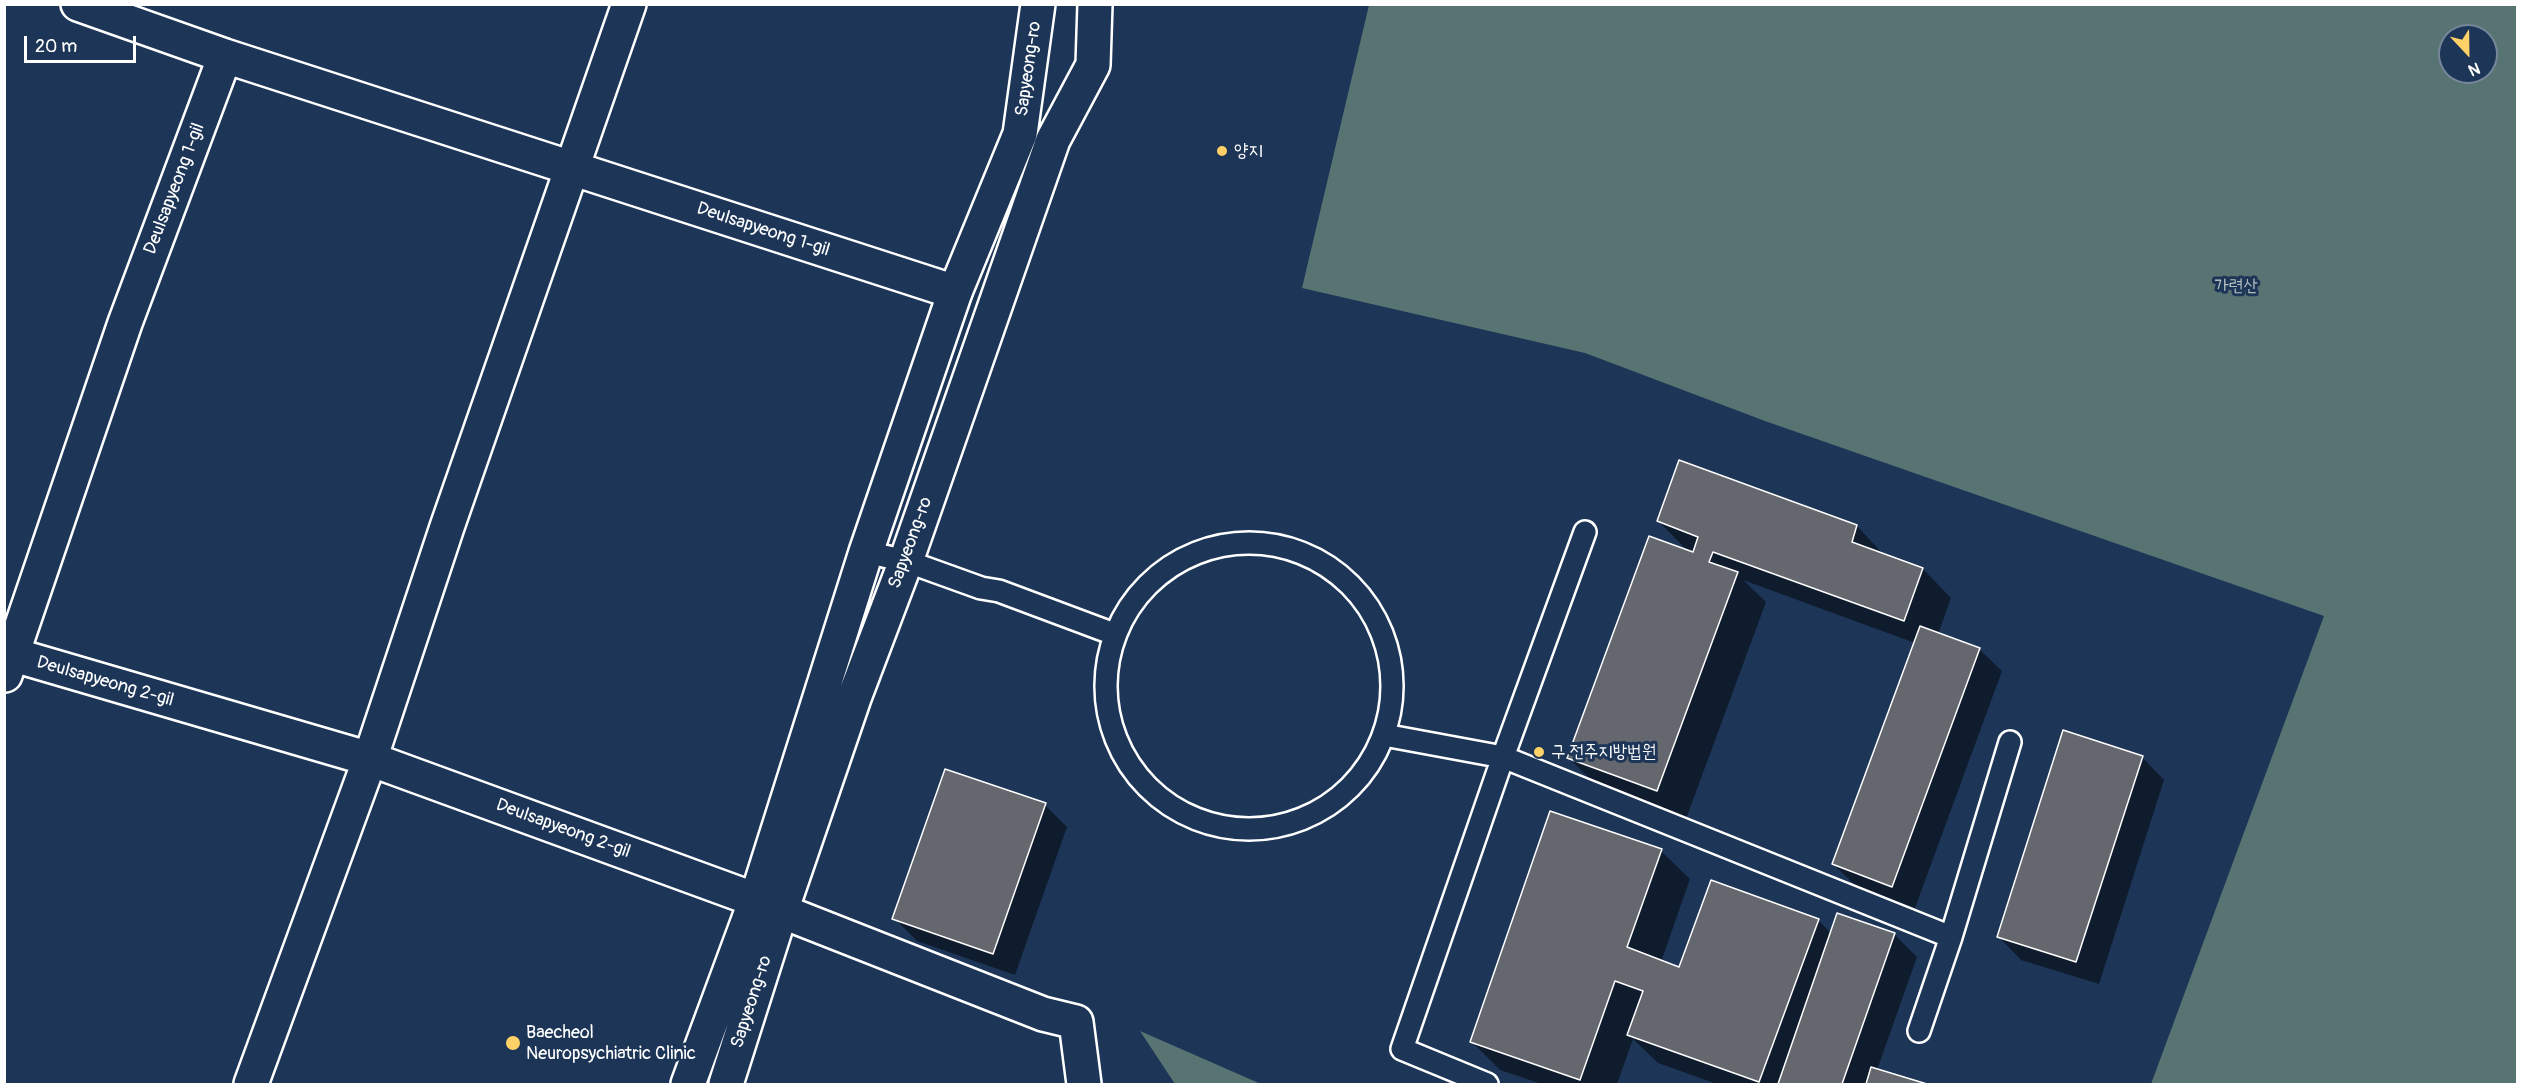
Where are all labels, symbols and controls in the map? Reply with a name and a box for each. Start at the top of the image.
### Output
street label: Sapyeong-ro [1012,20,1046,118]
scale bar [27,24,140,62]
north arrow [2438,24,2498,84]
text: 20 m [35,35,77,58]
text: N [2465,58,2483,80]
street label: Deulsapyeong 1-gil [140,120,210,258]
place label: 양지 [1234,140,1263,162]
marker: 양지 [1215,144,1229,158]
street label: Deulsapyeong 1-gil [694,198,832,262]
park label: 가련산 [2214,275,2258,297]
street label: Sapyeong-ro [884,494,938,592]
street label: Deulsapyeong 2-gil [34,652,176,712]
place label: 구 전주지방법원 [1551,741,1656,763]
marker: 구 전주지방법원 [1532,745,1546,759]
street label: Deulsapyeong 2-gil [493,795,633,863]
street label: Sapyeong-ro [727,953,777,1051]
place label: Baecheol Neuropsychiatric Clinic [526,1022,696,1064]
marker: Baecheol Neuropsychiatric Clinic [504,1034,522,1052]

